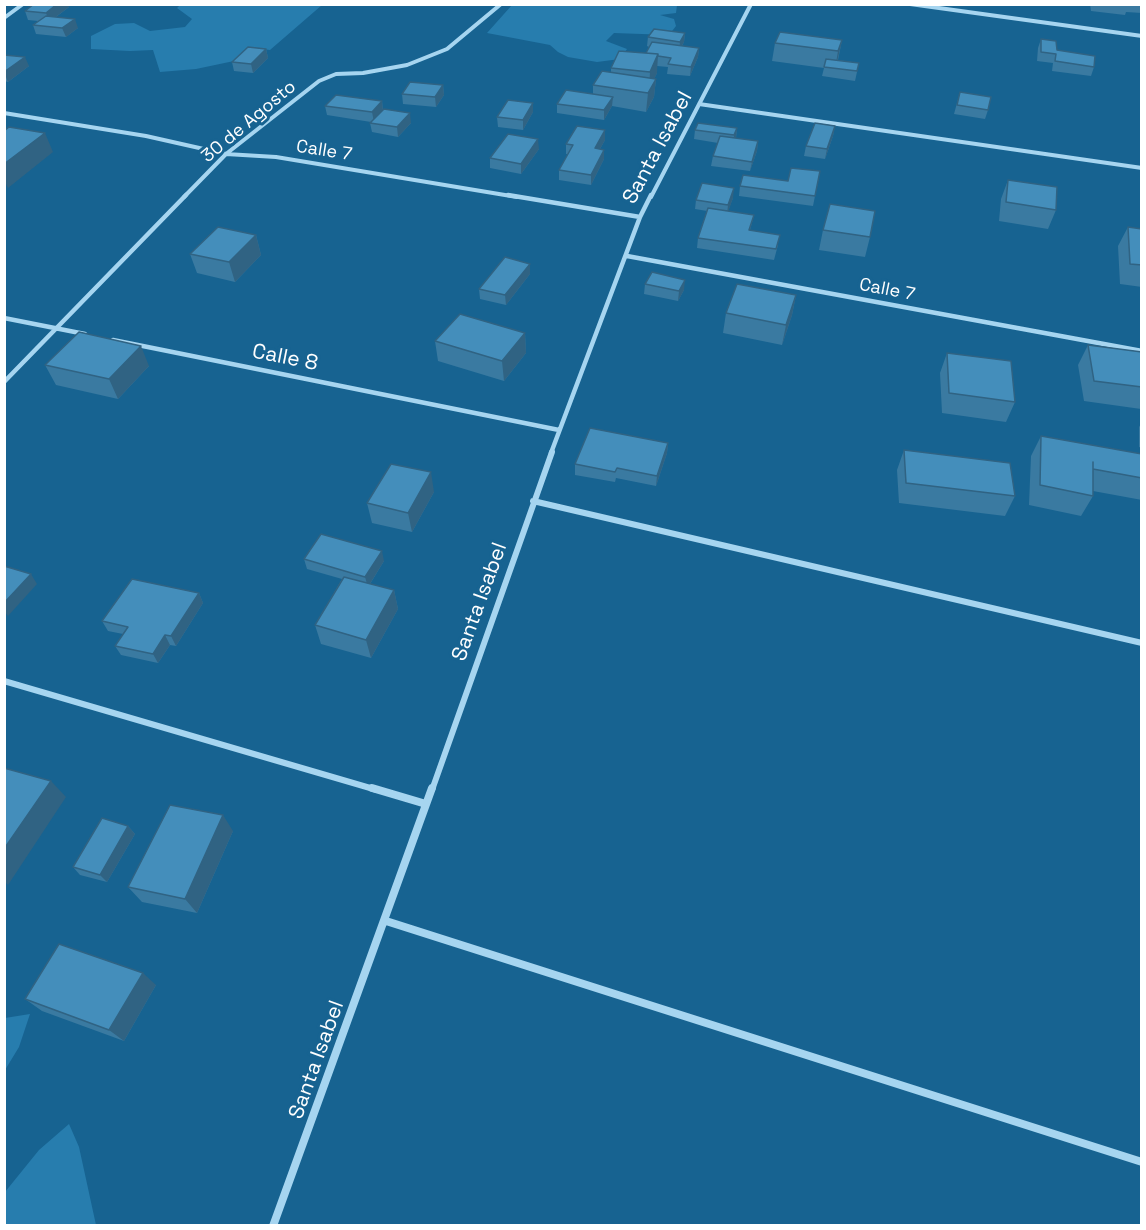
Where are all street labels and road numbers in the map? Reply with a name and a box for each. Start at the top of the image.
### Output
street label: 30 de Agosto [198,76,300,168]
street label: Santa Isabel [618,87,698,209]
street label: Calle 7 [295,136,353,166]
street label: Calle 7 [857,274,917,306]
street label: Calle 8 [250,339,320,377]
street label: Santa Isabel [447,539,513,665]
street label: Santa Isabel [284,997,350,1123]

